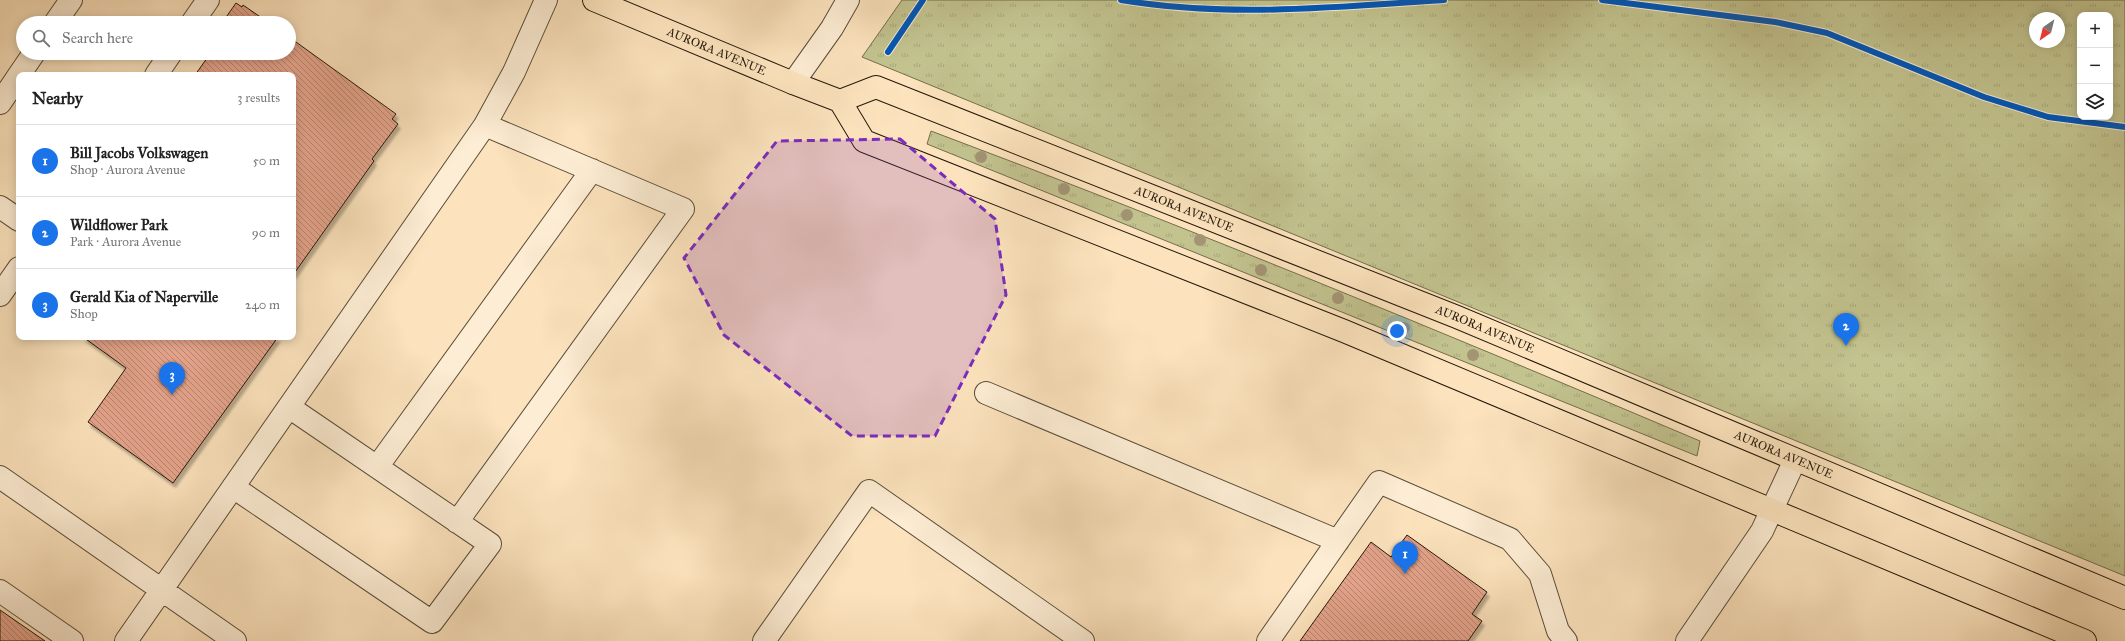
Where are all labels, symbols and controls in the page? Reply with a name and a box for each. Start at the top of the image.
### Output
north arrow [2029,12,2065,48]
map controls [2077,12,2113,120]
button: + [2077,12,2113,48]
search box [16,16,296,60]
street label: AURORA AVENUE [664,24,769,78]
icon: search [30,27,52,49]
text: Search here [62,29,133,47]
button: − [2077,48,2113,84]
button: layers [2077,84,2113,120]
text: Nearby [32,88,83,109]
text: 3 results [237,90,280,106]
text: Bill Jacobs Volkswagen [70,144,208,162]
text: 1 [42,153,48,169]
text: 50 m [253,153,280,169]
text: Shop · Aurora Avenue [70,162,185,178]
street label: AURORA AVENUE [1131,183,1236,235]
text: Wildflower Park [70,216,168,234]
text: 2 [42,225,48,241]
text: 90 m [252,225,280,241]
text: Park · Aurora Avenue [70,234,181,250]
text: Gerald Kia of Naperville [70,288,218,306]
text: 3 [42,297,48,313]
text: 240 m [245,297,280,313]
street label: AURORA AVENUE [1433,302,1537,356]
text: Shop [70,306,98,322]
pin: 2 [1833,313,1859,346]
your location [1387,321,1407,341]
pin: 3 [159,362,185,395]
street label: AURORA AVENUE [1731,427,1836,482]
pin: 1 [1392,541,1418,574]

